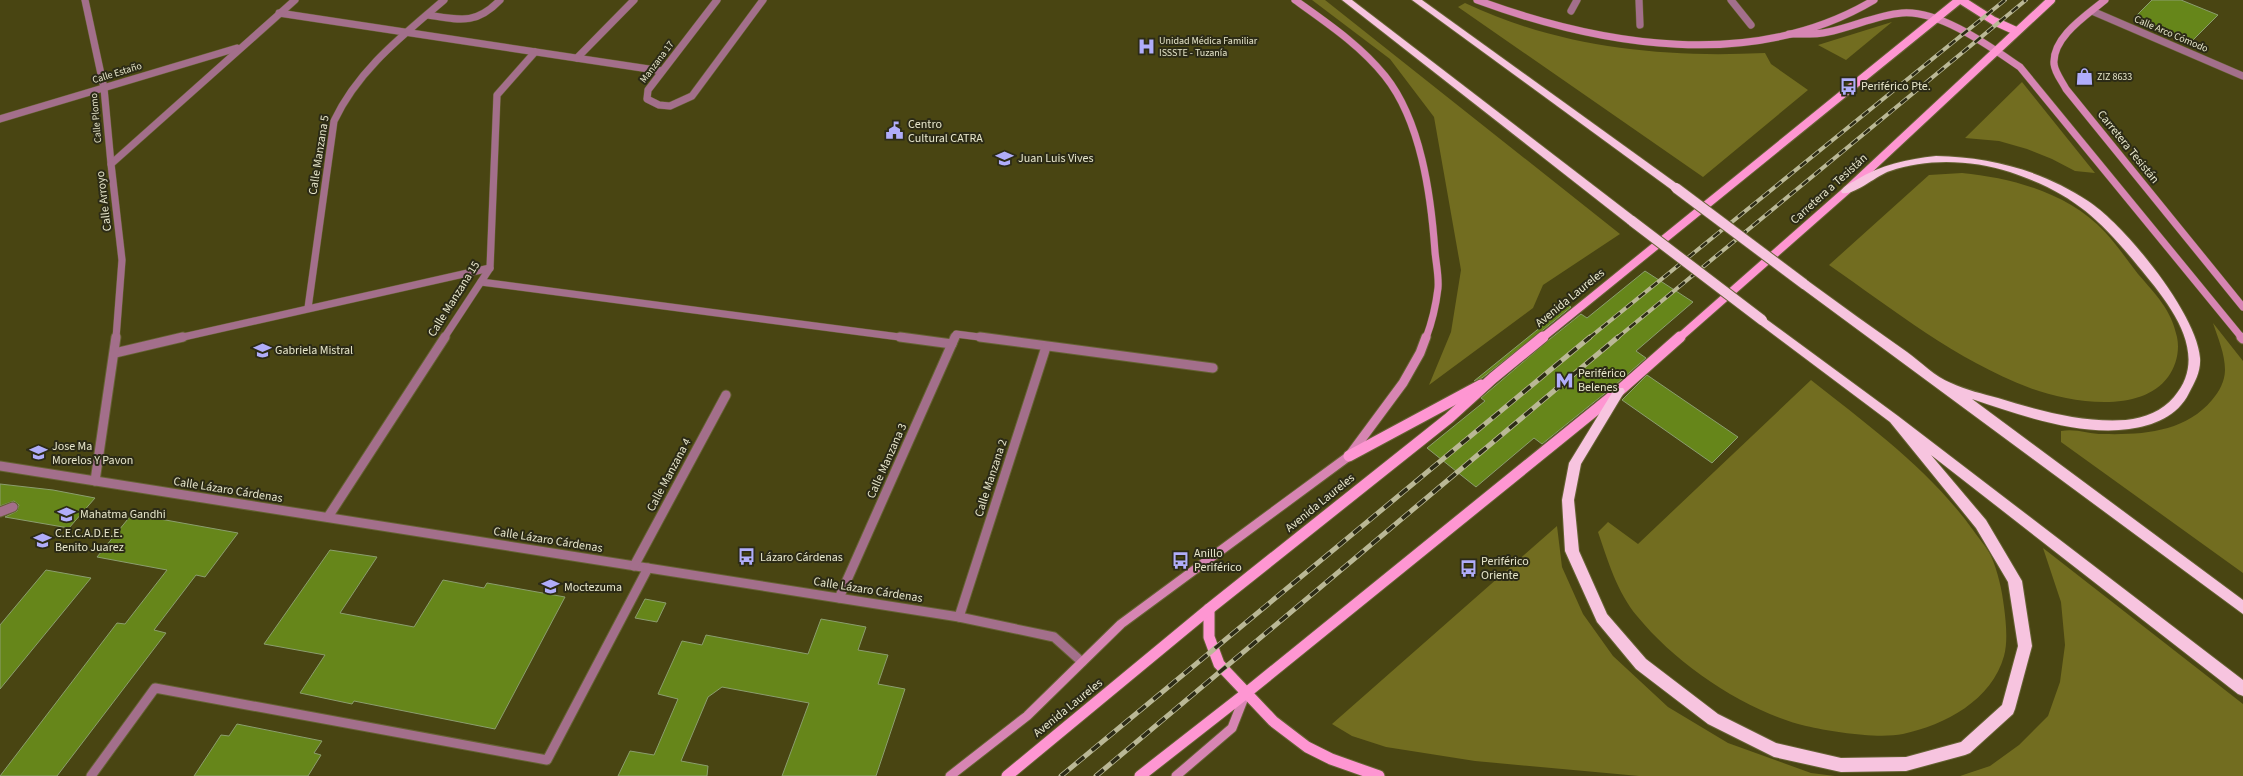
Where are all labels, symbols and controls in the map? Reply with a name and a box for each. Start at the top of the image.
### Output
street label: Calle Arco Cómodo [2132,12,2210,56]
place label: Unidad Médica Familiar ISSSTE - Tuzanía [1159,34,1258,60]
hospital icon: Unidad Médica Familiar ISSSTE - Tuzanía [1136,37,1156,57]
street label: Manzana 17 [637,38,677,86]
street label: Calle Estaño [90,59,144,87]
shop icon: ZIZ 8633 [2074,67,2094,87]
place label: ZIZ 8633 [2097,70,2132,84]
bus stop icon: Periférico Pte. [1838,76,1858,96]
place label: Periférico Pte. [1861,78,1931,95]
street label: Calle Plomo [87,92,105,144]
street label: Carretera Tesistán [2093,107,2163,187]
street label: Calle Manzana 5 [304,114,334,196]
place label: Centro Cultural CATRA [908,116,983,147]
public building icon: Centro Cultural CATRA [885,121,905,141]
school or university icon: Juan Luis Vives [995,148,1015,168]
place label: Juan Luis Vives [1018,150,1094,167]
street label: Carretera a Tesistán [1787,150,1871,228]
street label: Calle Arroyo [92,170,116,232]
street label: Calle Manzana 15 [424,258,484,340]
street label: Avenida Laureles [1532,265,1608,331]
school or university icon: Gabriela Mistral [252,340,272,360]
place label: Gabriela Mistral [275,342,353,359]
place label: Periférico Belenes [1578,365,1626,396]
metro station icon: Periférico Belenes [1555,370,1575,390]
street label: Calle Manzana 3 [863,421,911,501]
street label: Calle Manzana 4 [643,435,695,515]
street label: Calle Manzana 2 [970,437,1012,519]
place label: Jose Ma Morelos Y Pavon [52,438,133,469]
school or university icon: Jose Ma Morelos Y Pavon [29,443,49,463]
street label: Avenida Laureles [1282,470,1358,536]
street label: Calle Lázaro Cárdenas [172,473,284,507]
school or university icon: Mahatma Gandhi [57,504,77,524]
place label: Mahatma Gandhi [80,506,166,523]
street label: Calle Lázaro Cárdenas [492,523,604,557]
place label: C.E.C.A.D.E.E. Benito Juarez [55,525,124,556]
school or university icon: C.E.C.A.D.E.E. Benito Juarez [32,530,52,550]
place label: Anillo Periférico [1194,545,1242,576]
bus stop icon: Lázaro Cárdenas [737,547,757,567]
place label: Lázaro Cárdenas [760,549,843,566]
bus stop icon: Anillo Periférico [1171,550,1191,570]
place label: Periférico Oriente [1481,553,1529,584]
bus stop icon: Periférico Oriente [1458,558,1478,578]
street label: Calle Lázaro Cárdenas [812,573,924,607]
school or university icon: Moctezuma [541,577,561,597]
place label: Moctezuma [564,579,622,596]
street label: Avenida Laureles [1030,675,1106,741]

